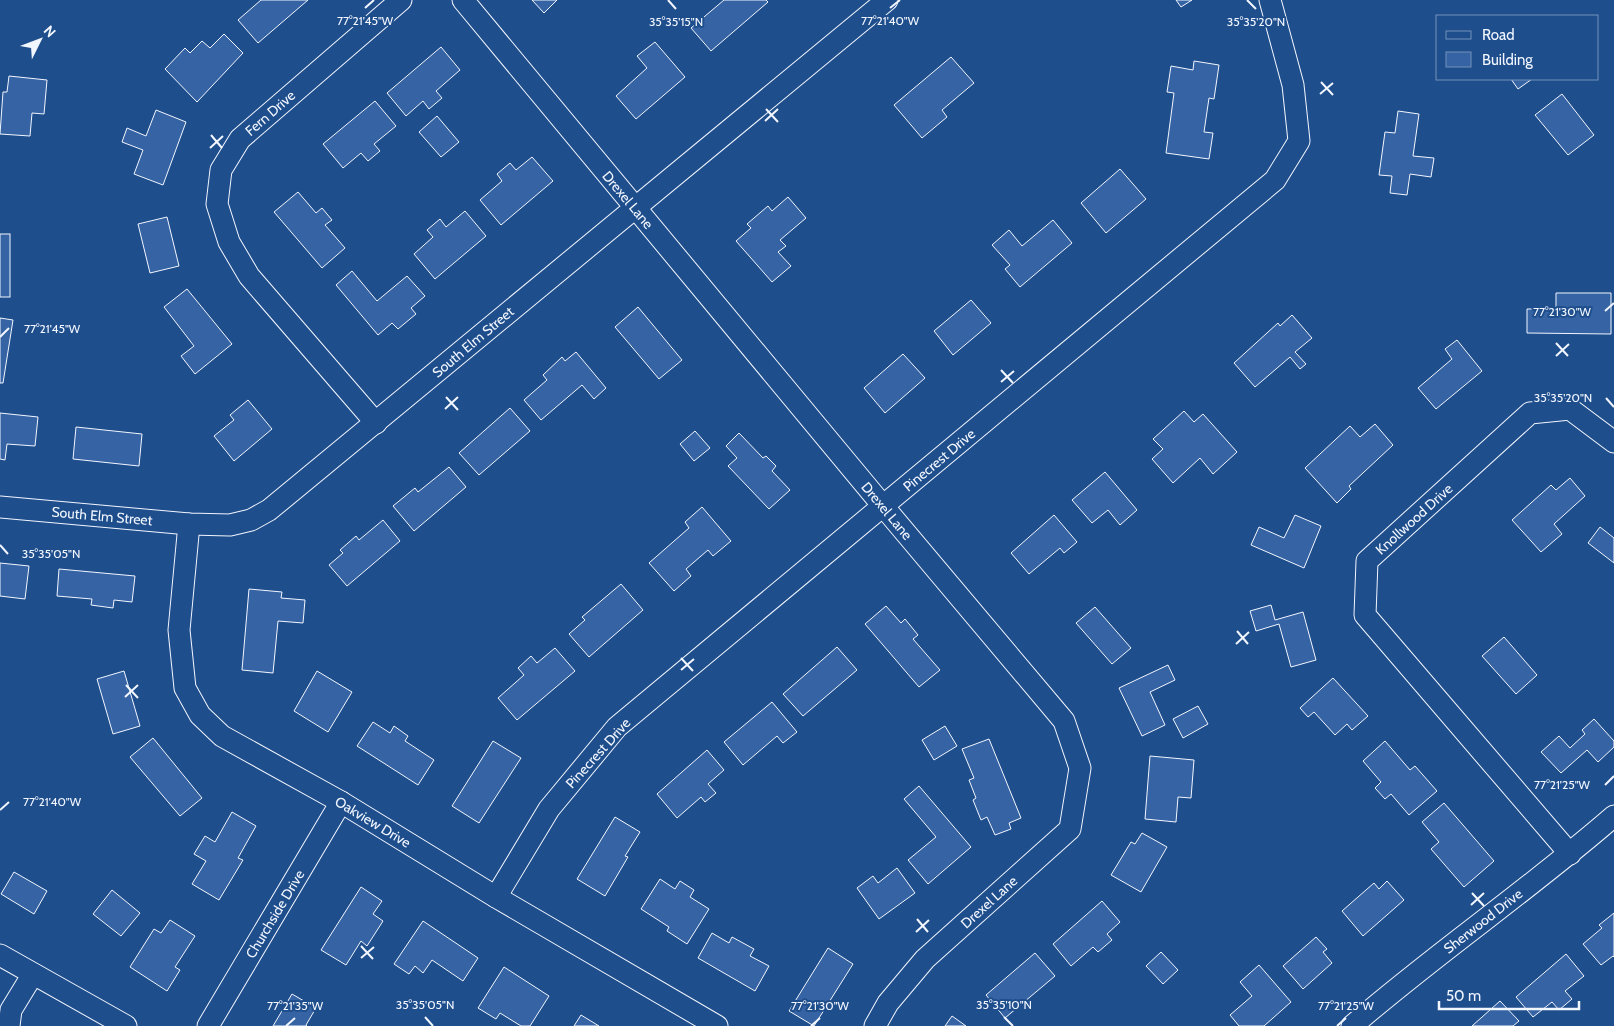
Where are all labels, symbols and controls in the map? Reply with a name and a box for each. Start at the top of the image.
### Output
text: 77°21'45"W [337,13,394,28]
text: 77°21'40"W [861,13,920,28]
text: 35°35'15"N [649,14,703,29]
text: 35°35'20"N [1227,14,1285,29]
north arrow [15,15,65,65]
legend [1436,15,1599,80]
text: N [40,22,60,41]
text: Road [1482,26,1515,44]
text: Building [1482,51,1533,69]
street label: Fern Drive [241,86,299,140]
street label: Drexel Lane [599,167,657,233]
street label: South Elm Street [428,302,518,381]
text: 77°21'30"W [1533,304,1592,319]
text: 77°21'45"W [24,321,81,336]
text: 35°35'20"N [1534,390,1592,405]
street label: Pinecrest Drive [899,425,979,495]
street label: Drexel Lane [858,478,916,544]
street label: Knollwood Drive [1372,480,1456,558]
street label: South Elm Street [51,503,153,529]
text: 35°35'05"N [22,546,80,561]
street label: Pinecrest Drive [562,714,634,792]
text: 77°21'25"W [1534,777,1591,792]
street label: Oakview Drive [332,792,414,852]
text: 77°21'40"W [23,794,82,809]
street label: Churchside Drive [242,867,308,961]
street label: Drexel Lane [957,872,1021,932]
street label: Sherwood Drive [1440,885,1526,957]
scale bar [1439,978,1579,1010]
text: 50 m [1446,987,1481,1005]
text: 35°35'05"N [396,997,454,1012]
text: 35°35'10"N [976,997,1032,1012]
text: 77°21'35"W [267,998,324,1013]
text: 77°21'30"W [791,998,850,1013]
text: 77°21'25"W [1318,998,1375,1013]

